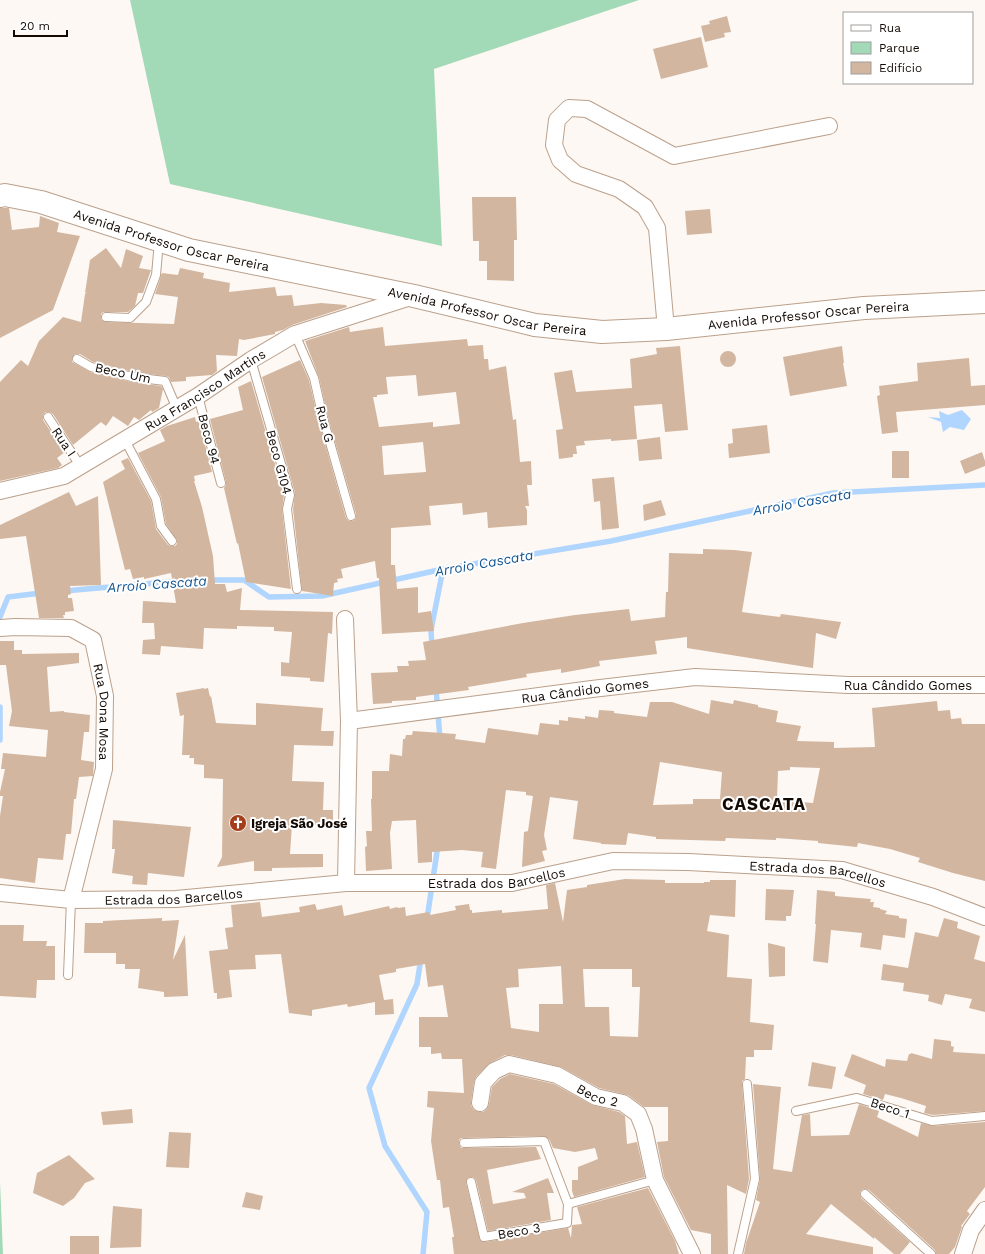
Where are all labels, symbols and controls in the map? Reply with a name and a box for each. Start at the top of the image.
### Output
scale bar [14,12,67,38]
legend [843,12,973,84]
text: 20 m [20,19,50,33]
text: Rua [879,21,901,35]
text: Parque [879,41,920,55]
text: Edifício [879,61,922,75]
street label: Avenida Professor Oscar Pereira [72,206,271,274]
street label: Avenida Professor Oscar Pereira [387,283,588,338]
street label: Avenida Professor Oscar Pereira [707,298,910,332]
street label: Rua Francisco Martins [142,346,268,434]
street label: Beco Um [94,360,152,386]
street label: Rua G [313,404,337,444]
street label: Beco 94 [195,412,223,466]
street label: Rua I [49,425,79,459]
street label: Beco G104 [263,428,295,496]
water label: Arroio Cascata [750,485,853,519]
water label: Arroio Cascata [432,546,535,580]
water label: Arroio Cascata [106,573,208,596]
street label: Rua Dona Mosa [91,662,113,761]
street label: Rua Cândido Gomes [520,675,650,706]
street label: Rua Cândido Gomes [844,678,972,693]
district label: CASCATA [722,794,806,814]
church icon: Igreja São José [228,813,248,833]
place label: Igreja São José [251,816,348,831]
street label: Estrada dos Barcellos [749,858,888,890]
street label: Estrada dos Barcellos [428,864,567,891]
street label: Estrada dos Barcellos [104,885,243,907]
street label: Beco 2 [574,1080,620,1109]
street label: Beco 1 [869,1095,911,1121]
street label: Beco 3 [496,1220,542,1242]

